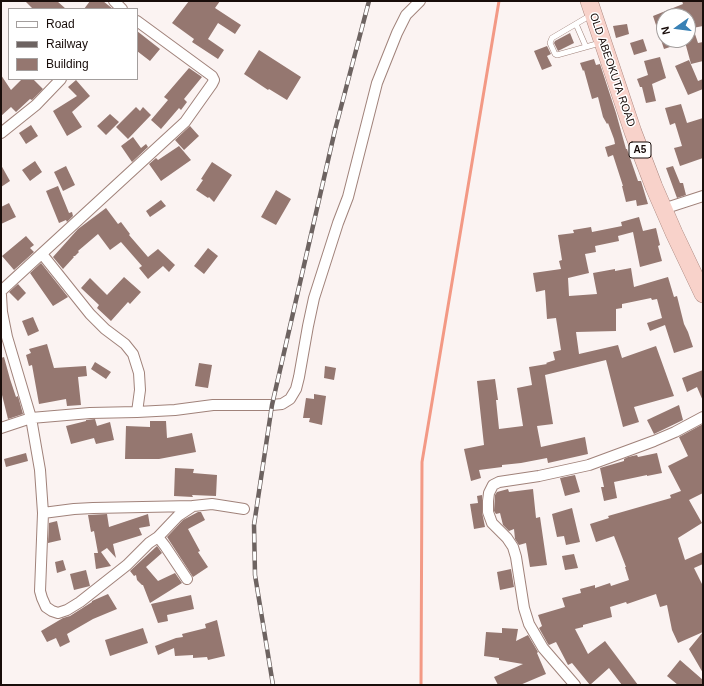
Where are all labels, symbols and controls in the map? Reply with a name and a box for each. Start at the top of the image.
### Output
legend [8,8,138,80]
north arrow [656,8,696,48]
street label: OLD ABEOKUTA ROAD [586,11,638,129]
text: Road [46,17,75,31]
text: N [659,25,672,36]
text: Railway [46,37,88,51]
text: Building [46,57,89,71]
road number: A5 [629,142,651,158]

